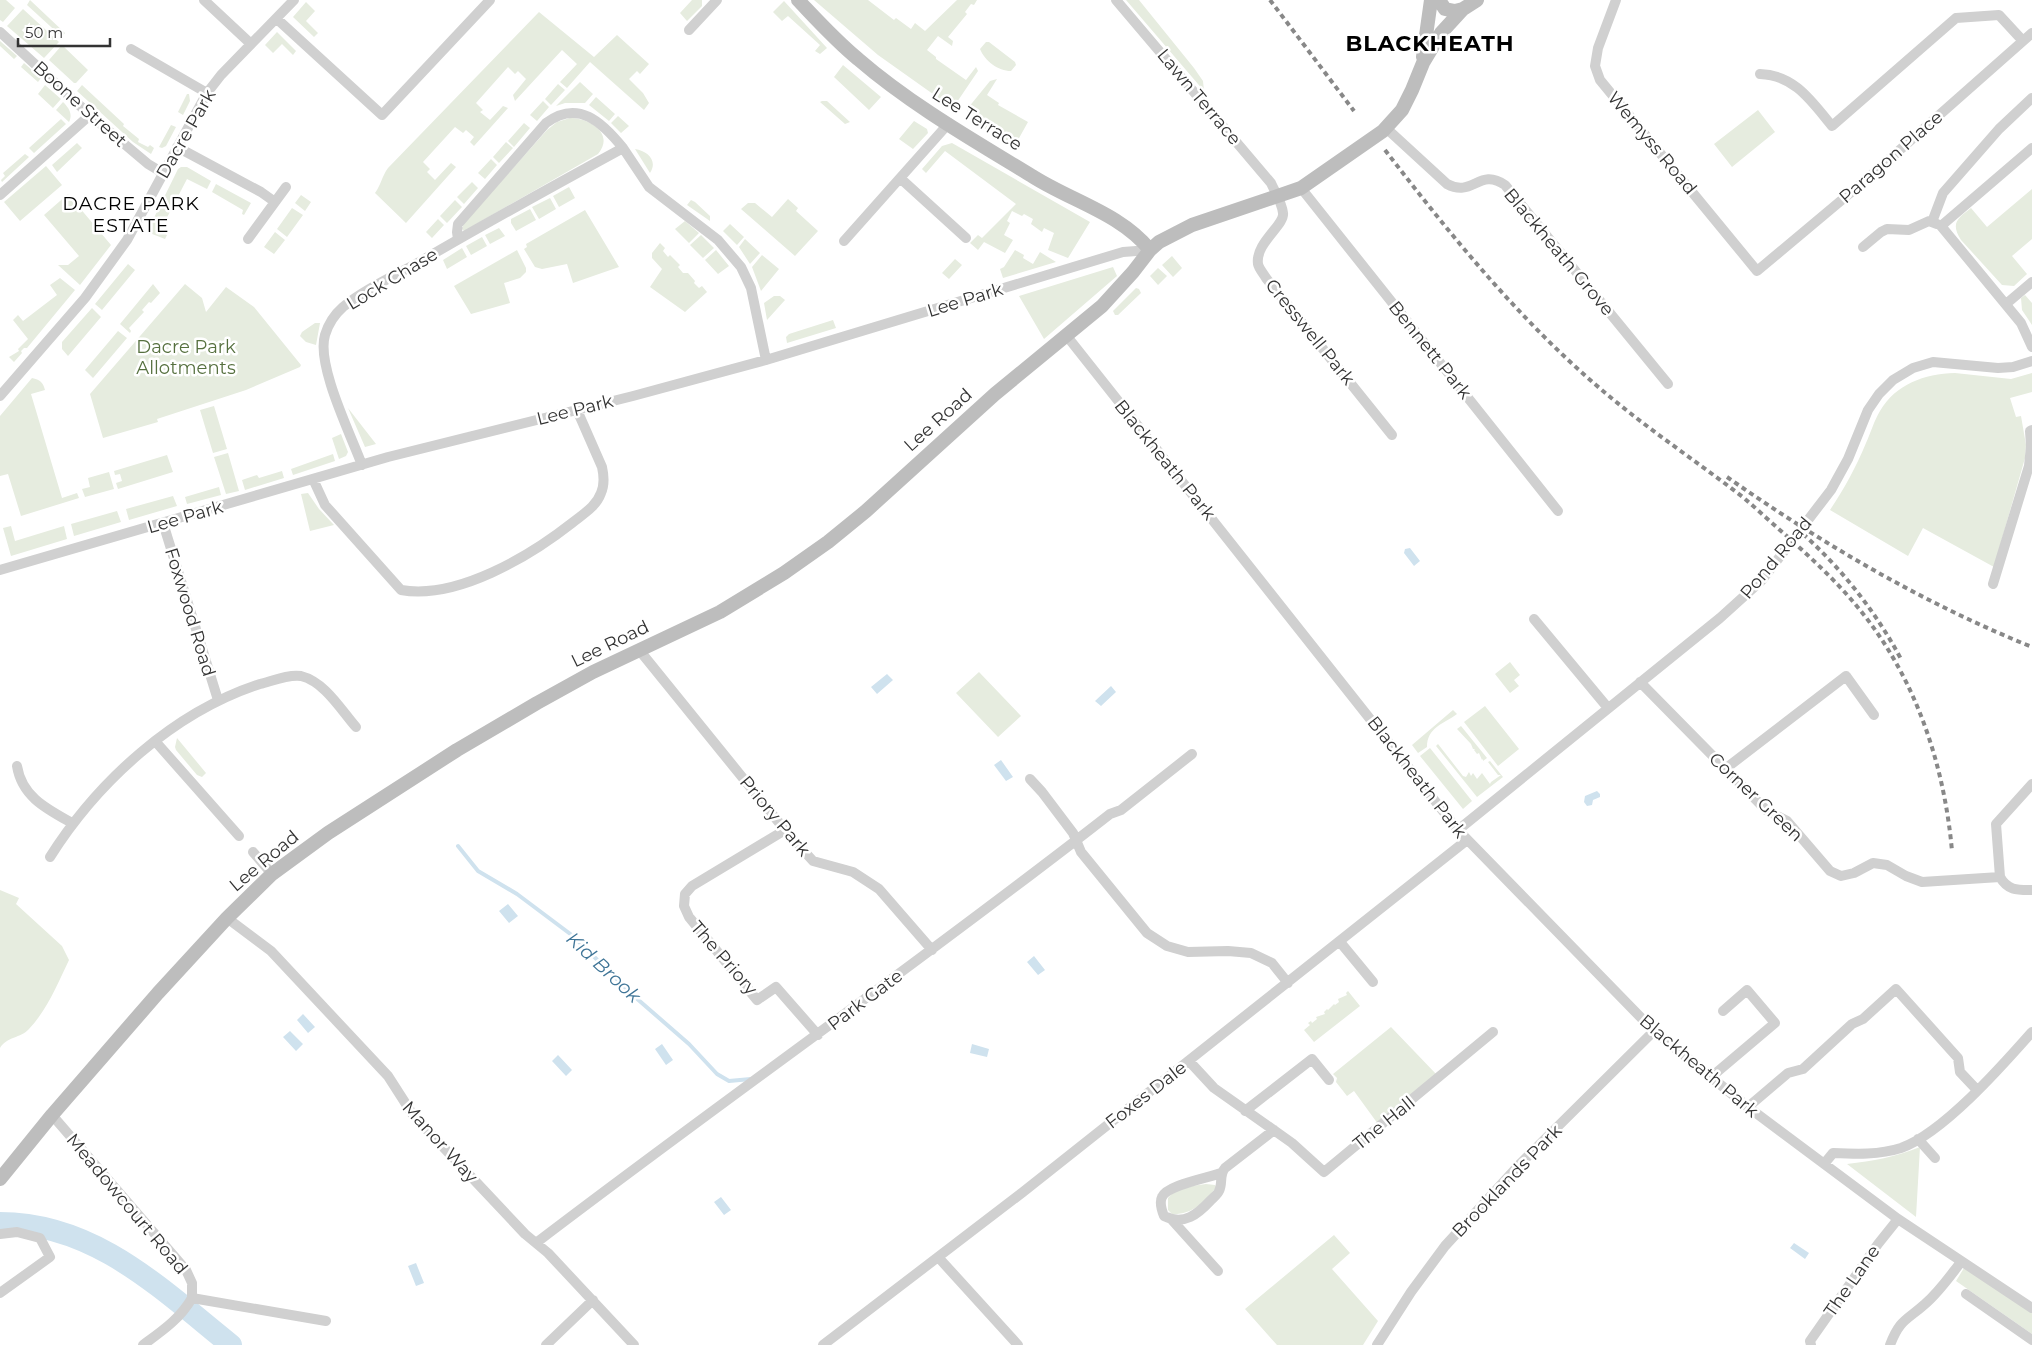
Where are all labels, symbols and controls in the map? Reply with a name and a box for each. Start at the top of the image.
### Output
scale bar [18,15,110,47]
text: 50 m [25,23,63,42]
district label: BLACKHEATH [1345,30,1515,57]
street label: Lawn Terrace [1152,44,1246,150]
street label: Boone Street [29,56,131,152]
street label: Lee Terrace [928,83,1026,155]
street label: Dacre Park [152,85,220,183]
street label: Wemyss Road [1603,87,1701,199]
street label: Paragon Place [1835,106,1947,208]
street label: Blackheath Grove [1499,184,1619,320]
district label: DACRE PARK ESTATE [62,192,200,237]
street label: Lock Chase [342,243,442,315]
street label: Cresswell Park [1261,275,1360,390]
street label: Lee Park [924,278,1006,322]
street label: Bennett Park [1384,297,1476,404]
park label: Dacre Park Allotments [136,336,236,379]
street label: Lee Road [899,384,977,456]
street label: Lee Park [534,390,616,430]
street label: Blackheath Park [1110,395,1220,525]
street label: Lee Park [144,496,226,538]
street label: Pond Road [1735,513,1817,603]
street label: Foxwood Road [160,545,220,679]
street label: Lee Road [567,616,653,672]
street label: Blackheath Park [1363,712,1472,842]
street label: Corner Green [1704,748,1808,846]
street label: Priory Park [735,771,815,861]
street label: Lee Road [225,826,303,896]
street label: The Priory [686,917,762,1000]
water label: Kid Brook [562,927,646,1008]
street label: Park Gate [823,965,907,1035]
street label: Blackheath Park [1635,1010,1763,1122]
street label: Foxes Dale [1101,1056,1191,1134]
street label: The Hall [1349,1091,1419,1155]
street label: Manor Way [398,1097,483,1188]
street label: Brooklands Park [1448,1120,1567,1242]
street label: Meadowcourt Road [62,1129,192,1279]
street label: The Lane [1819,1241,1885,1321]

